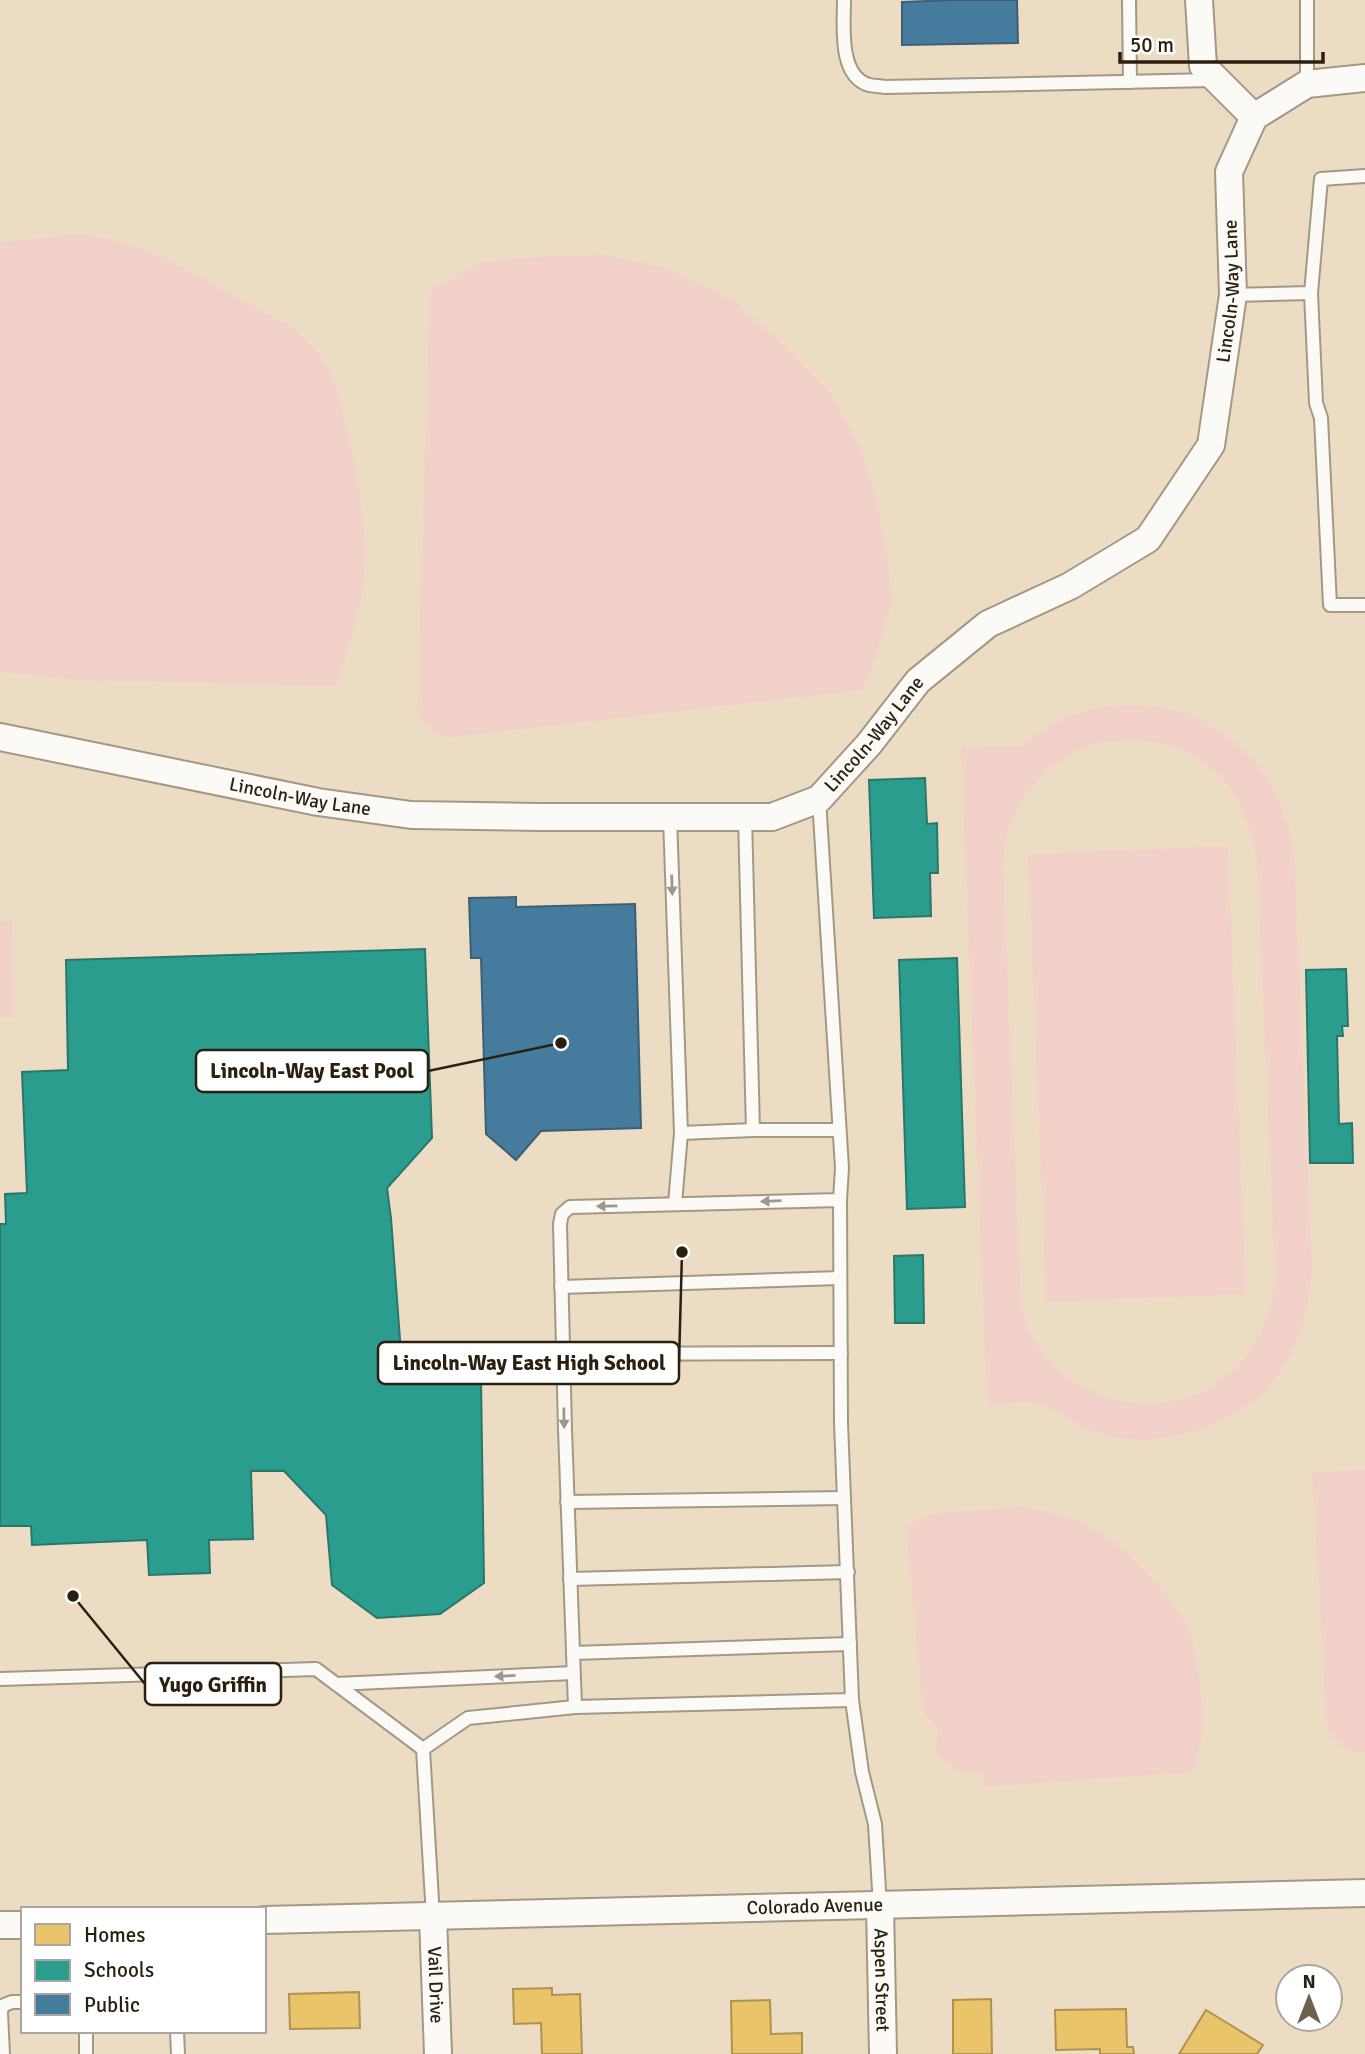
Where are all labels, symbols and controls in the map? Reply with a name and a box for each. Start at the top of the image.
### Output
scale bar [1120,21,1323,65]
text: 50 m [1130,32,1174,58]
street label: Lincoln-Way Lane [1211,219,1245,364]
street label: Lincoln-Way Lane [819,671,929,797]
street label: Lincoln-Way Lane [227,772,372,821]
one-way arrow [667,874,678,896]
callout: Lincoln-Way East Pool [196,1050,428,1092]
text: Lincoln-Way East Pool [210,1058,414,1084]
one-way arrow [760,1196,782,1207]
one-way arrow [596,1200,618,1211]
callout: Lincoln-Way East High School [378,1342,679,1384]
text: Lincoln-Way East High School [392,1350,666,1376]
one-way arrow [559,1407,570,1429]
callout: Yugo Griffin [145,1663,281,1705]
one-way arrow [494,1671,516,1682]
text: Yugo Griffin [158,1672,267,1698]
street label: Colorado Avenue [746,1893,883,1920]
legend [21,1907,266,2033]
text: Homes [84,1922,146,1948]
street label: Aspen Street [868,1928,895,2032]
street label: Vail Drive [422,1946,449,2024]
text: Schools [84,1957,154,1983]
north arrow [1274,1963,1344,2033]
text: N [1302,1970,1316,1994]
text: Public [84,1992,140,2018]

